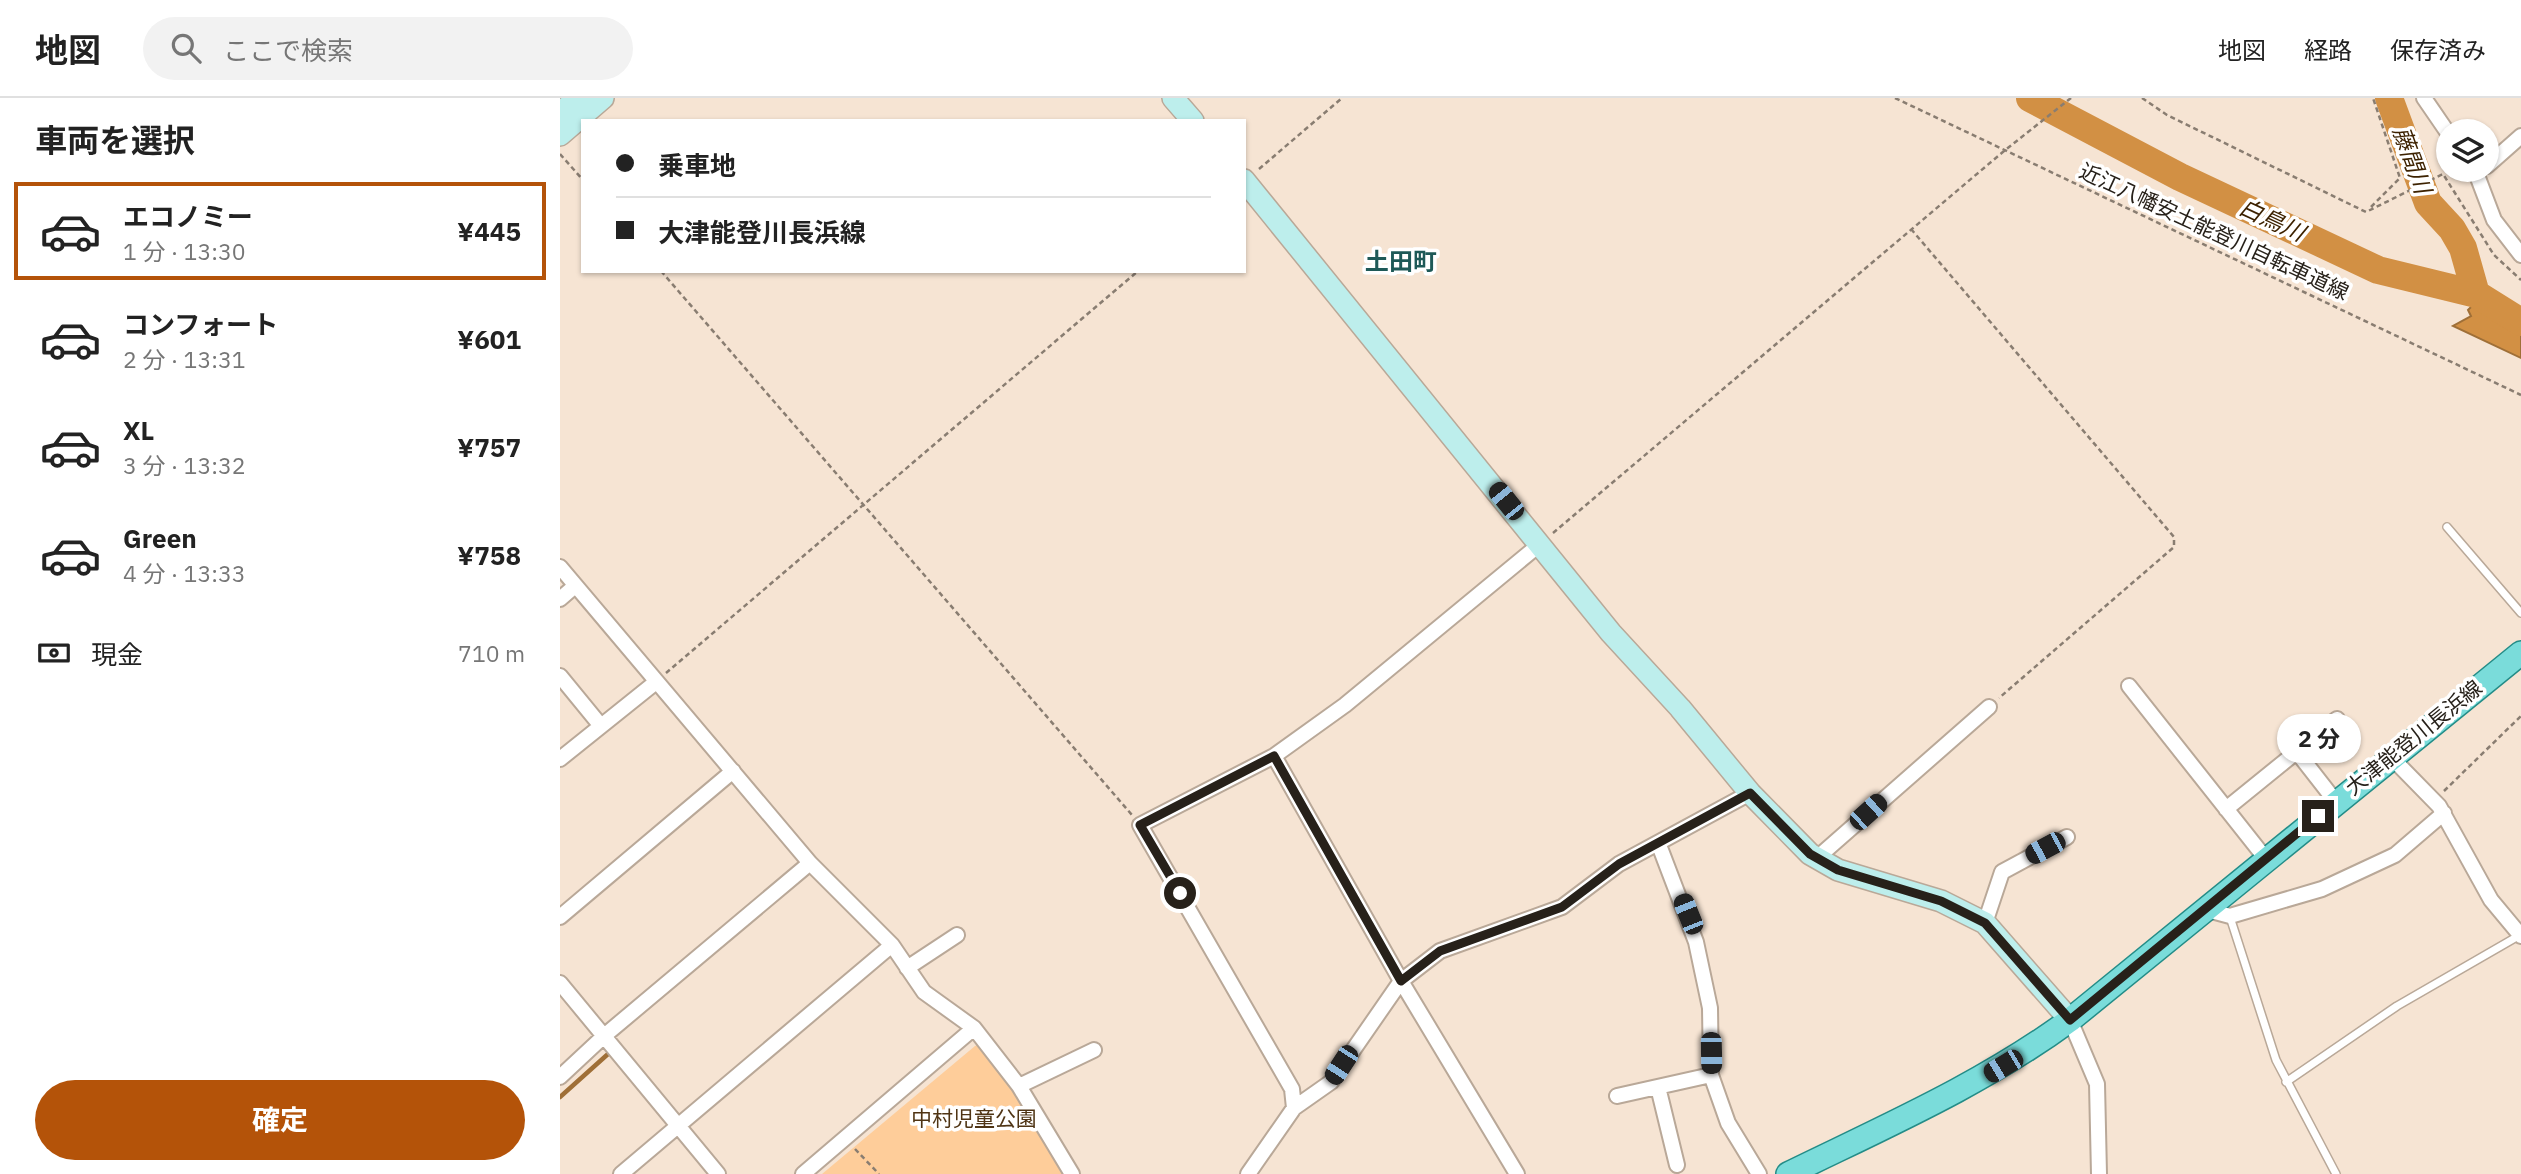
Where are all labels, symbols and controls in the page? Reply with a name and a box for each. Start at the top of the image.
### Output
search box [143,17,633,80]
text: 地図 [35,28,101,71]
icon: search [167,29,205,67]
text: ここで検索 [223,33,353,67]
text: 地図 [2218,34,2266,66]
text: 経路 [2304,34,2352,66]
text: 保存済み [2390,34,2486,66]
text: 車両を選択 [35,119,195,161]
map controls [2436,119,2499,182]
button: layers [2436,119,2499,182]
water label: 藤間川 [2387,122,2440,200]
text: 乗車地 [658,148,736,182]
street label: 近江八幡安土能登川自転車道線 [2075,156,2354,306]
water label: 白鳥川 [2235,191,2313,249]
text: エコノミー [123,199,253,233]
icon: car [39,200,102,263]
text: ¥445 [457,214,521,248]
text: 大津能登川長浜線 [658,215,866,249]
text: 1 分 · 13:30 [123,236,246,266]
district label: 土田町 [1365,245,1437,277]
text: コンフォート [123,307,278,341]
icon: car [39,308,102,371]
text: ¥601 [457,322,521,356]
text: 2 分 · 13:31 [123,344,246,374]
text: XL [123,413,154,447]
icon: car [39,416,102,479]
text: ¥757 [457,430,521,464]
text: 3 分 · 13:32 [123,450,246,480]
car [1485,478,1528,524]
text: Green [123,521,197,555]
icon: car [39,524,102,587]
text: ¥758 [457,538,521,572]
text: 4 分 · 13:33 [123,558,246,588]
icon: cash [35,634,73,672]
text: 現金 [91,637,143,671]
text: 710 m [458,638,525,668]
street label: 大津能登川長浜線 [2339,673,2487,801]
callout: 2 分 [2276,714,2360,764]
text: 2 分 [2298,723,2340,753]
car [1846,790,1891,834]
route end [2302,800,2334,832]
car [2022,829,2069,867]
route start [1164,877,1196,909]
car [1671,891,1706,937]
car [1701,1032,1722,1074]
car [1321,1042,1362,1088]
car [1980,1046,2027,1086]
button: 確定 [35,1080,525,1160]
park label: 中村児童公園 [911,1104,1037,1132]

